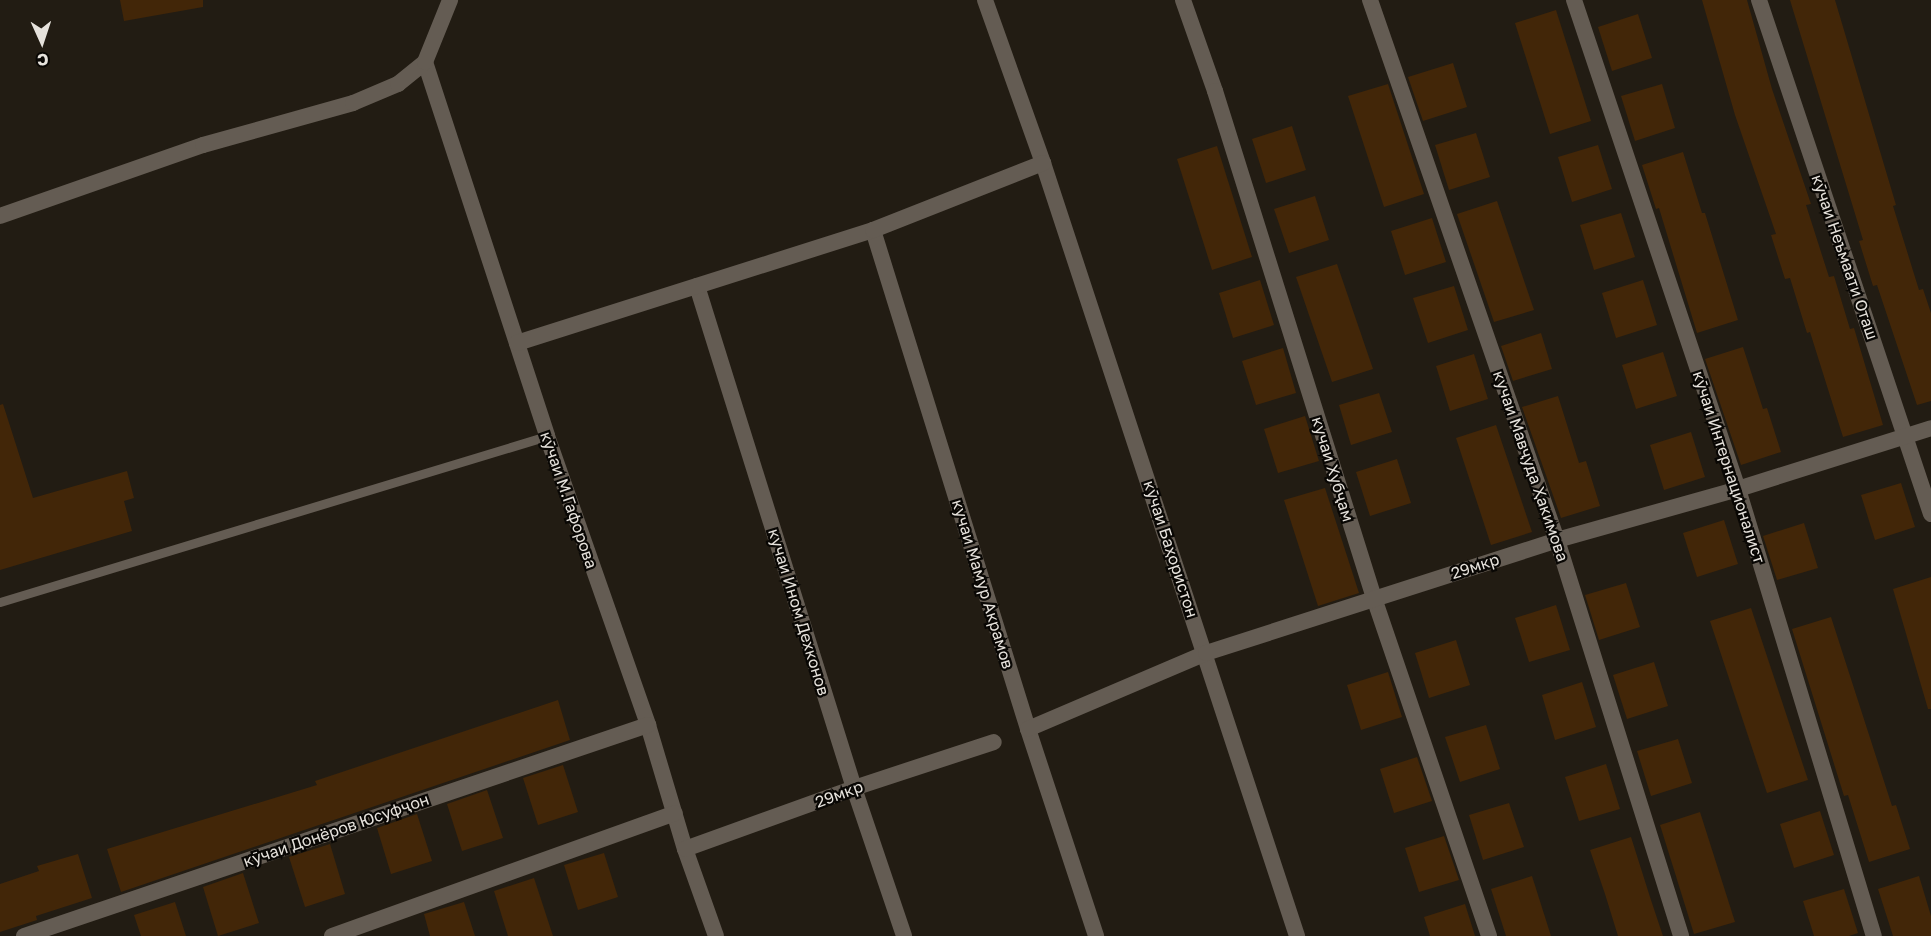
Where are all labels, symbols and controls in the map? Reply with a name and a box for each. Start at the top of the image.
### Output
north arrow [12,12,72,72]
text: С [37,50,49,70]
street label: кӯчаи Неъмаати Оташ [1808,172,1882,342]
street label: кучаи Мавҷуда Ҳакимова [1489,368,1573,564]
street label: кӯчаи Интернационалист [1689,368,1769,566]
street label: кучаи Хубҷам [1308,414,1358,524]
street label: кӯчаи М.Гафорова [537,429,601,571]
street label: кӯчаи Баҳористон [1140,478,1202,620]
street label: кучаи Мамур Акрамов [948,497,1018,671]
street label: кучаи Ином Дехконов [764,526,834,698]
street label: 29мкр [1448,549,1502,583]
street label: 29мкр [812,777,866,811]
street label: кӯчаи Донёров Юсуфҷон [241,789,431,871]

